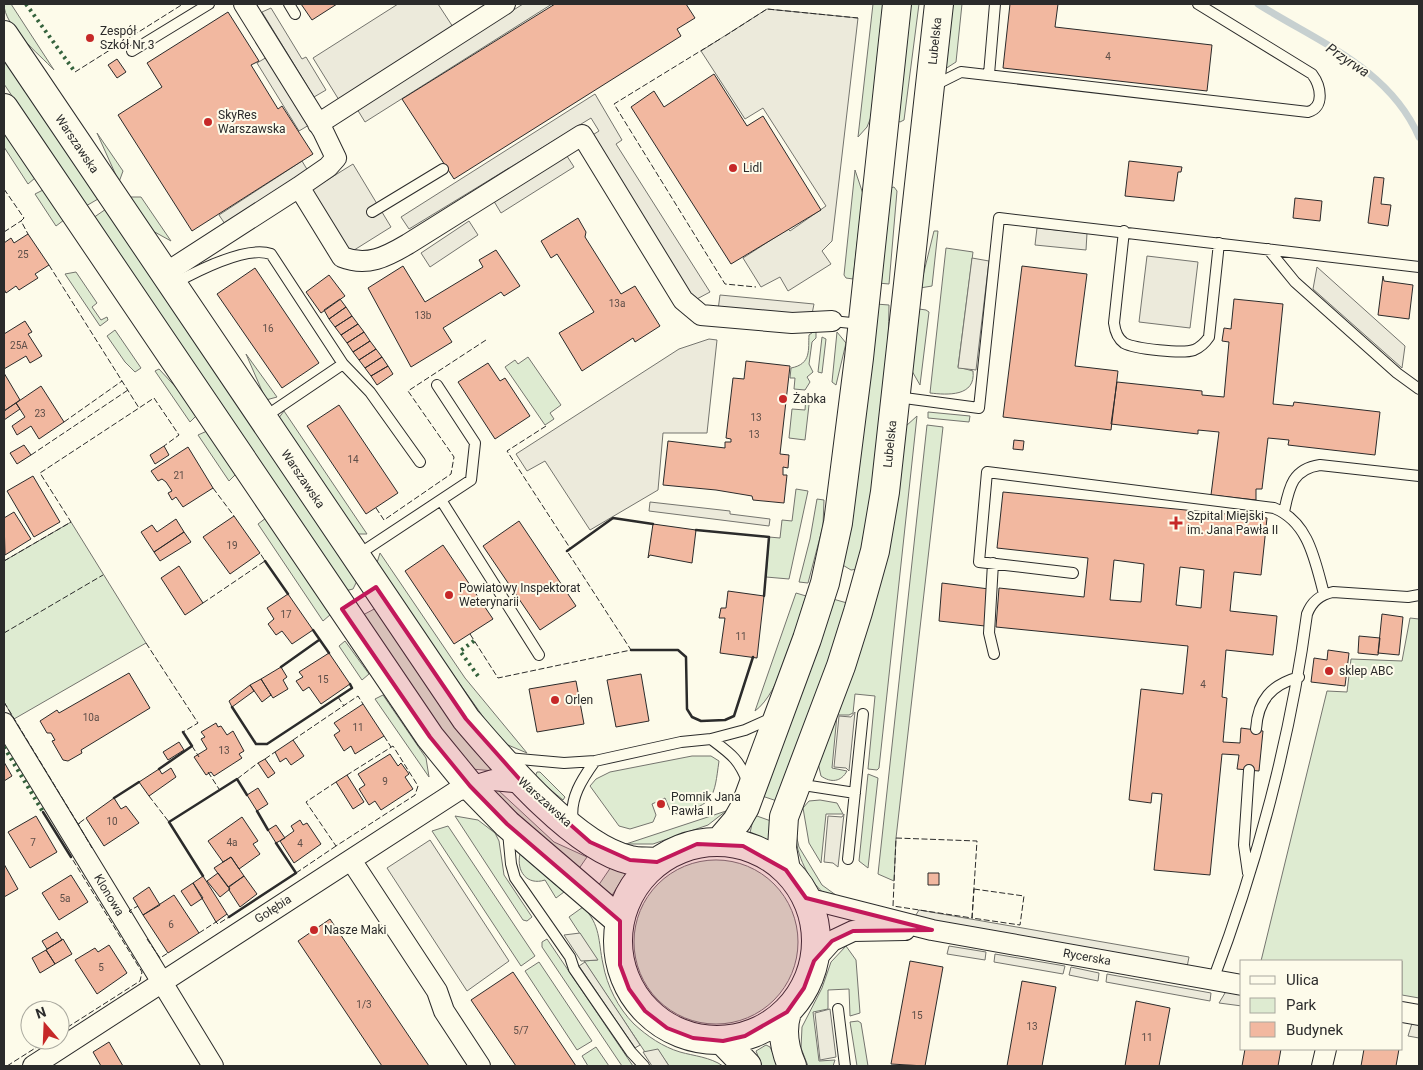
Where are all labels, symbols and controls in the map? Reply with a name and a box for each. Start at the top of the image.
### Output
street label: Lubelska [926,17,944,65]
place label: Zespół Szkół Nr 3 [100,24,155,52]
marker: Zespół Szkół Nr 3 [84,32,96,44]
water label: Przyrwa [1323,40,1373,80]
house number: 4 [1105,51,1111,62]
place label: SkyRes Warszawska [218,108,286,136]
street label: Warszawska [52,112,102,176]
marker: SkyRes Warszawska [202,116,214,128]
place label: Lidl [743,161,762,175]
marker: Lidl [727,162,739,174]
house number: 25 [17,249,29,260]
house number: 13a [609,298,625,309]
house number: 13b [415,310,432,321]
house number: 16 [262,323,274,334]
house number: 25A [10,340,28,351]
place label: Żabka [793,391,826,406]
marker: Żabka [777,393,789,405]
house number: 23 [34,408,46,419]
house number: 13 [750,412,762,423]
street label: Lubelska [881,420,899,468]
house number: 13 [748,429,760,440]
street label: Warszawska [278,447,328,511]
house number: 14 [347,454,359,465]
house number: 21 [173,470,185,481]
place label: Szpital Miejski im. Jana Pawła II [1187,509,1278,537]
marker: Szpital Miejski im. Jana Pawła II [1169,516,1183,530]
house number: 19 [226,540,238,551]
place label: Powiatowy Inspektorat Weterynarii [459,581,580,609]
marker: Powiatowy Inspektorat Weterynarii [443,589,455,601]
house number: 17 [280,609,292,620]
house number: 11 [735,631,747,642]
place label: sklep ABC [1339,664,1394,678]
marker: sklep ABC [1323,665,1335,677]
house number: 15 [317,674,329,685]
house number: 4 [1200,679,1206,690]
place label: Orlen [565,693,593,707]
marker: Orlen [549,694,561,706]
house number: 10a [83,712,99,723]
house number: 11 [352,722,364,733]
house number: 13 [218,745,230,756]
street label: Warszawska [515,774,575,830]
house number: 9 [382,776,388,787]
place label: Pomnik Jana Pawła II [671,790,741,818]
marker: Pomnik Jana Pawła II [655,798,667,810]
house number: 10 [106,816,118,827]
house number: 7 [30,837,36,848]
house number: 4a [226,837,238,848]
house number: 4 [297,838,303,849]
street label: Klonowa [91,872,127,918]
street label: Gołębia [252,892,294,926]
house number: 5a [59,893,71,904]
house number: 6 [168,919,174,930]
place label: Nasze Maki [324,923,387,937]
marker: Nasze Maki [308,924,320,936]
street label: Rycerska [1062,946,1112,968]
legend [1240,960,1403,1050]
house number: 5 [98,962,104,973]
text: Ulica [1286,971,1319,989]
text: Park [1286,996,1317,1014]
house number: 1/3 [356,999,372,1010]
north arrow [20,1000,70,1050]
text: N [33,1004,48,1022]
house number: 15 [911,1010,923,1021]
house number: 13 [1026,1021,1038,1032]
text: Budynek [1286,1021,1343,1039]
house number: 5/7 [513,1025,529,1036]
house number: 11 [1141,1032,1153,1043]

